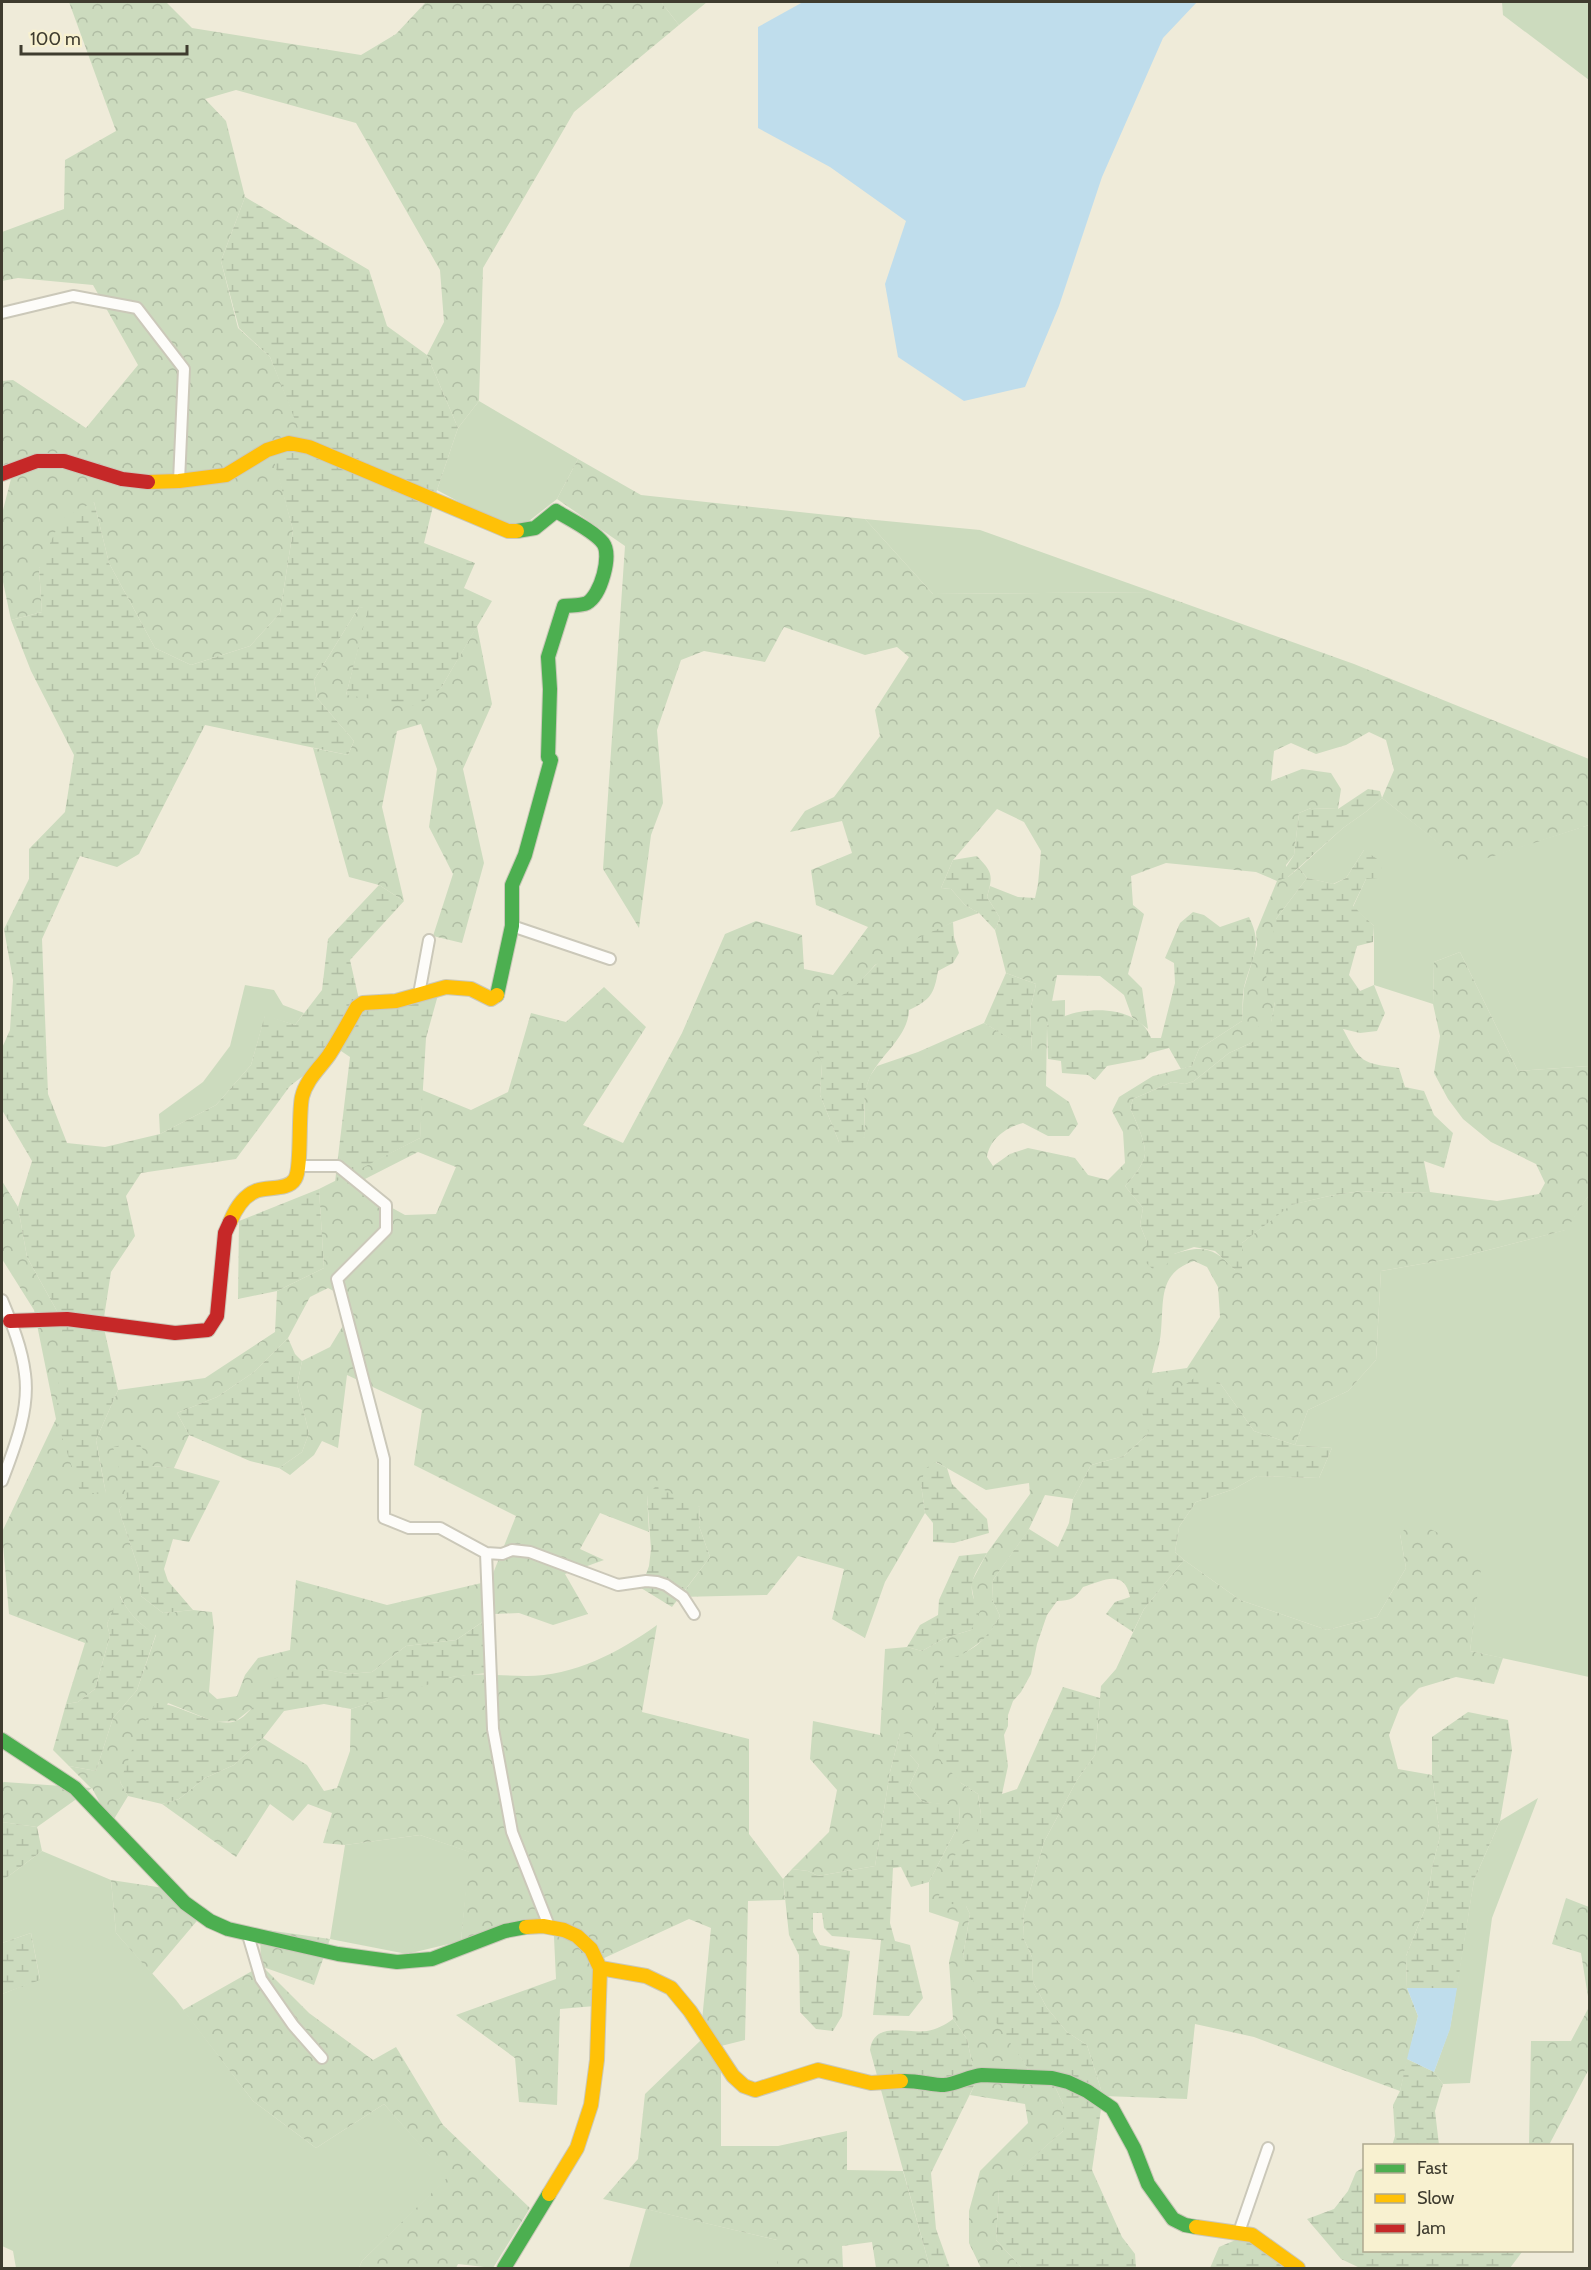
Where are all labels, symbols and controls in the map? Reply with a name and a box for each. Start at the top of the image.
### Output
scale bar [21,18,188,56]
text: 100 m [30,28,81,50]
legend [1363,2144,1573,2252]
text: Fast [1417,2157,1448,2179]
text: Slow [1417,2187,1454,2209]
text: Jam [1416,2217,1446,2239]

